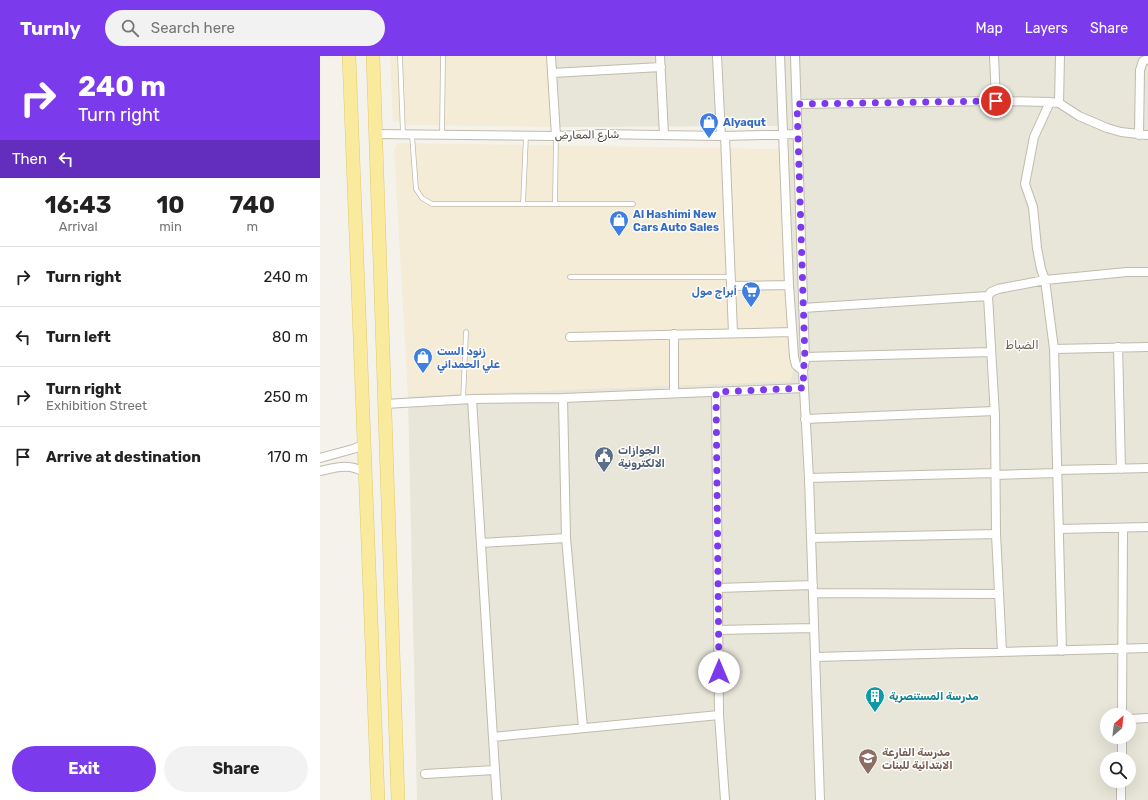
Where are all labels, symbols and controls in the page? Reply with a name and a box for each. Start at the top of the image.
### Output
search box [105,10,385,46]
text: Turnly [20,17,81,40]
icon: search [119,17,141,39]
text: Search here [151,19,235,37]
text: Map [976,20,1003,37]
text: Layers [1025,20,1068,37]
text: Share [1090,20,1128,37]
text: 240 m [78,70,166,103]
icon: right [12,72,64,124]
pin [979,84,1013,118]
icon: arrive [985,90,1007,112]
text: Turn right [78,104,160,126]
shop icon: Alyaqut [698,111,720,139]
place label: Alyaqut [723,116,766,129]
street label: شارع المعارض [555,128,619,144]
icon: left [55,148,77,170]
text: Then [12,150,47,168]
text: 16:43 [45,191,112,219]
text: 10 [156,191,185,219]
text: 740 [229,191,275,219]
place label: Al Hashimi New Cars Auto Sales [633,208,719,234]
shop icon: Al Hashimi New Cars Auto Sales [608,209,630,237]
text: Arrival [59,219,98,234]
text: min [159,219,182,234]
text: m [247,219,258,234]
icon: right [12,266,34,288]
text: Turn right [46,268,121,286]
text: 240 m [263,268,308,286]
supermarket icon: أبراج مول [740,280,762,308]
place label: أبراج مول [692,285,737,299]
icon: left [12,326,34,348]
text: Turn left [46,328,111,346]
text: 80 m [272,328,308,346]
district label: الضباط [1005,338,1039,352]
place label: زنود الست علي الحمداني [437,345,500,373]
shop icon: زنود الست علي الحمداني [412,346,434,374]
text: Turn right [46,380,121,398]
icon: right [12,386,34,408]
text: 250 m [264,388,308,406]
text: Exhibition Street [46,398,147,413]
place label: الجوازات الالكترونية [618,444,665,470]
public building icon: الجوازات الالكترونية [593,445,615,473]
icon: arrive [12,446,34,468]
text: Arrive at destination [46,448,201,466]
text: 170 m [267,448,308,466]
position arrow [698,651,740,693]
building icon: مدرسة المستنصرية [864,685,886,713]
place label: مدرسة المستنصرية [889,690,979,703]
north arrow [1100,708,1136,744]
map controls [1100,708,1136,788]
button: Exit [12,746,156,792]
button: Share [164,746,308,792]
place label: مدرسة الفارعة الابتدائية للبنات [882,746,953,772]
school or university icon: مدرسة الفارعة الابتدائية للبنات [857,747,879,775]
button: search [1100,752,1136,788]

